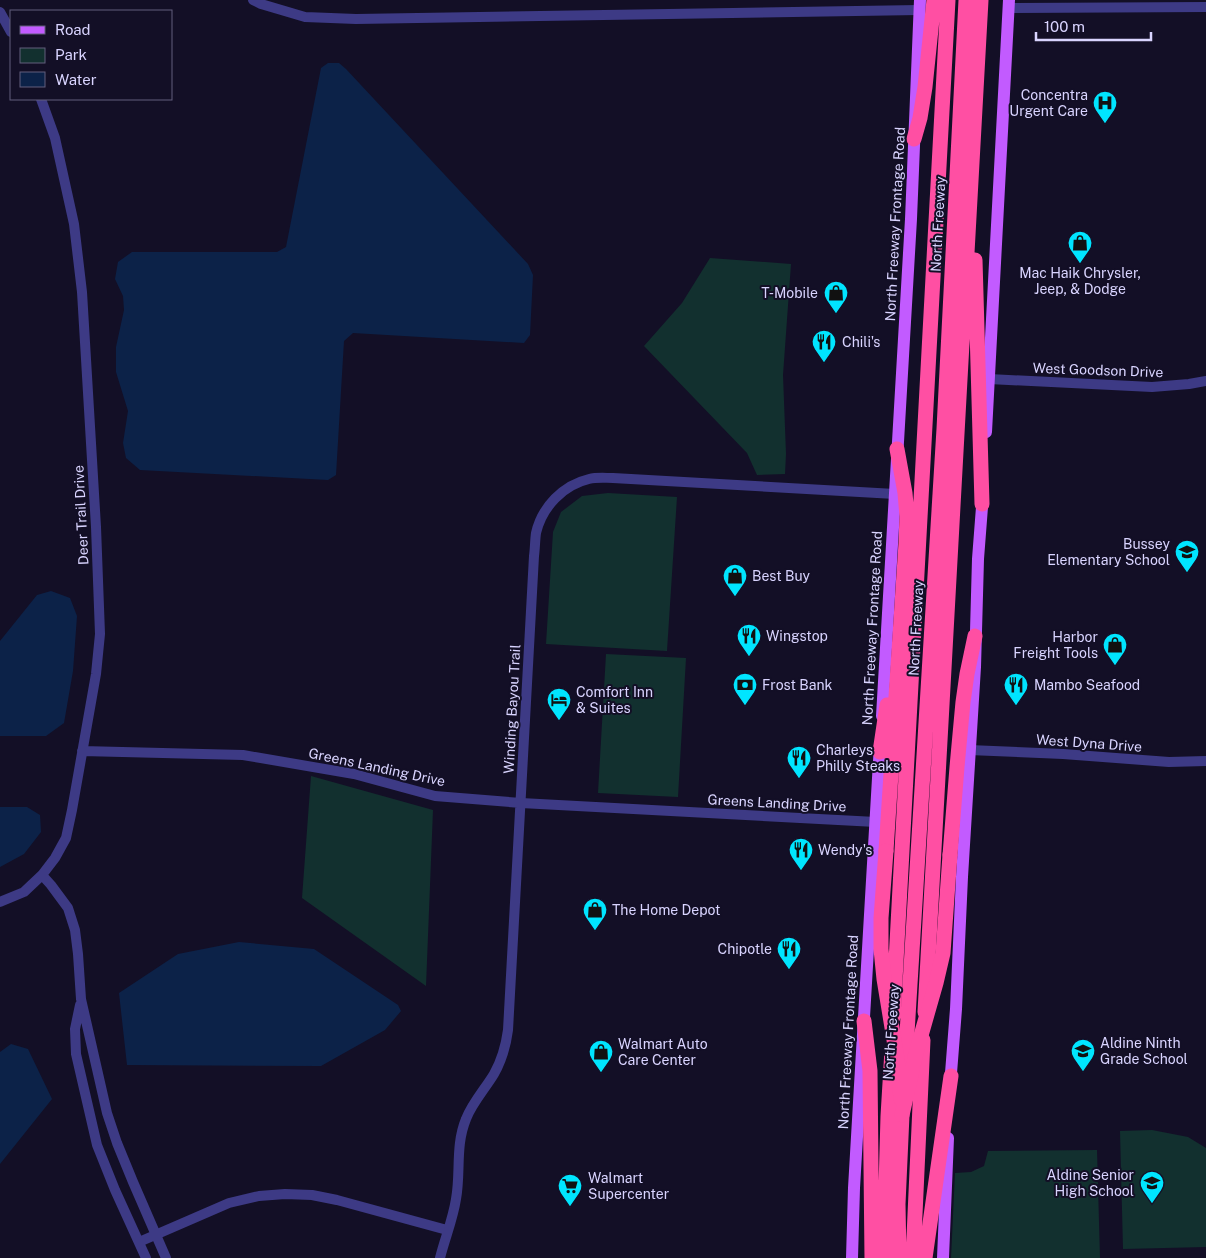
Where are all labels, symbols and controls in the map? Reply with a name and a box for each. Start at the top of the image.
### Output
legend [10,10,172,100]
scale bar [1036,10,1151,42]
text: 100 m [1044,18,1085,35]
text: Road [55,21,91,38]
text: Park [55,46,87,63]
text: Water [55,71,97,88]
place label: Concentra Urgent Care [1009,87,1088,119]
hospital icon: Concentra Urgent Care [1092,90,1118,124]
street label: North Freeway Frontage Road [882,126,908,322]
street label: North Freeway [928,175,949,272]
shop icon: Mac Haik Chrysler, Jeep, & Dodge [1067,230,1093,264]
place label: Mac Haik Chrysler, Jeep, & Dodge [1019,265,1141,297]
shop icon: T-Mobile [823,280,849,314]
place label: T-Mobile [761,285,818,301]
restaurant icon: Chili's [811,329,837,363]
place label: Chili's [842,334,880,350]
street label: West Goodson Drive [1032,360,1164,380]
street label: Deer Trail Drive [70,465,92,565]
street label: North Freeway Frontage Road [859,530,885,726]
place label: Bussey Elementary School [1047,536,1171,568]
school or university icon: Bussey Elementary School [1174,539,1200,573]
shop icon: Best Buy [722,563,748,597]
place label: Best Buy [752,568,811,584]
street label: North Freeway [906,579,927,676]
restaurant icon: Wingstop [736,623,762,657]
place label: Wingstop [766,628,828,644]
place label: Harbor Freight Tools [1013,629,1098,661]
shop icon: Harbor Freight Tools [1102,632,1128,666]
street label: Winding Bayou Trail [501,644,523,774]
bank icon: Frost Bank [732,672,758,706]
restaurant icon: Mambo Seafood [1003,672,1029,706]
place label: Frost Bank [762,677,833,693]
place label: Mambo Seafood [1034,677,1140,693]
place label: Comfort Inn & Suites [576,684,653,716]
hotel icon: Comfort Inn & Suites [546,687,572,721]
street label: West Dyna Drive [1035,731,1143,755]
place label: Charleys Philly Steaks [816,742,900,774]
street label: Greens Landing Drive [307,745,447,789]
restaurant icon: Charleys Philly Steaks [786,745,812,779]
street label: Greens Landing Drive [707,791,847,815]
restaurant icon: Wendy's [788,837,814,871]
place label: Wendy's [818,842,872,858]
shop icon: The Home Depot [582,897,608,931]
place label: The Home Depot [612,902,721,918]
street label: North Freeway Frontage Road [835,934,861,1130]
restaurant icon: Chipotle [776,936,802,970]
place label: Chipotle [718,941,772,957]
street label: North Freeway [880,983,902,1080]
place label: Aldine Ninth Grade School [1100,1035,1188,1067]
place label: Walmart Auto Care Center [618,1036,708,1068]
school or university icon: Aldine Ninth Grade School [1070,1038,1096,1072]
shop icon: Walmart Auto Care Center [588,1039,614,1073]
place label: Aldine Senior High School [1047,1167,1134,1199]
place label: Walmart Supercenter [588,1170,669,1202]
school or university icon: Aldine Senior High School [1139,1170,1165,1204]
supermarket icon: Walmart Supercenter [557,1173,583,1207]

